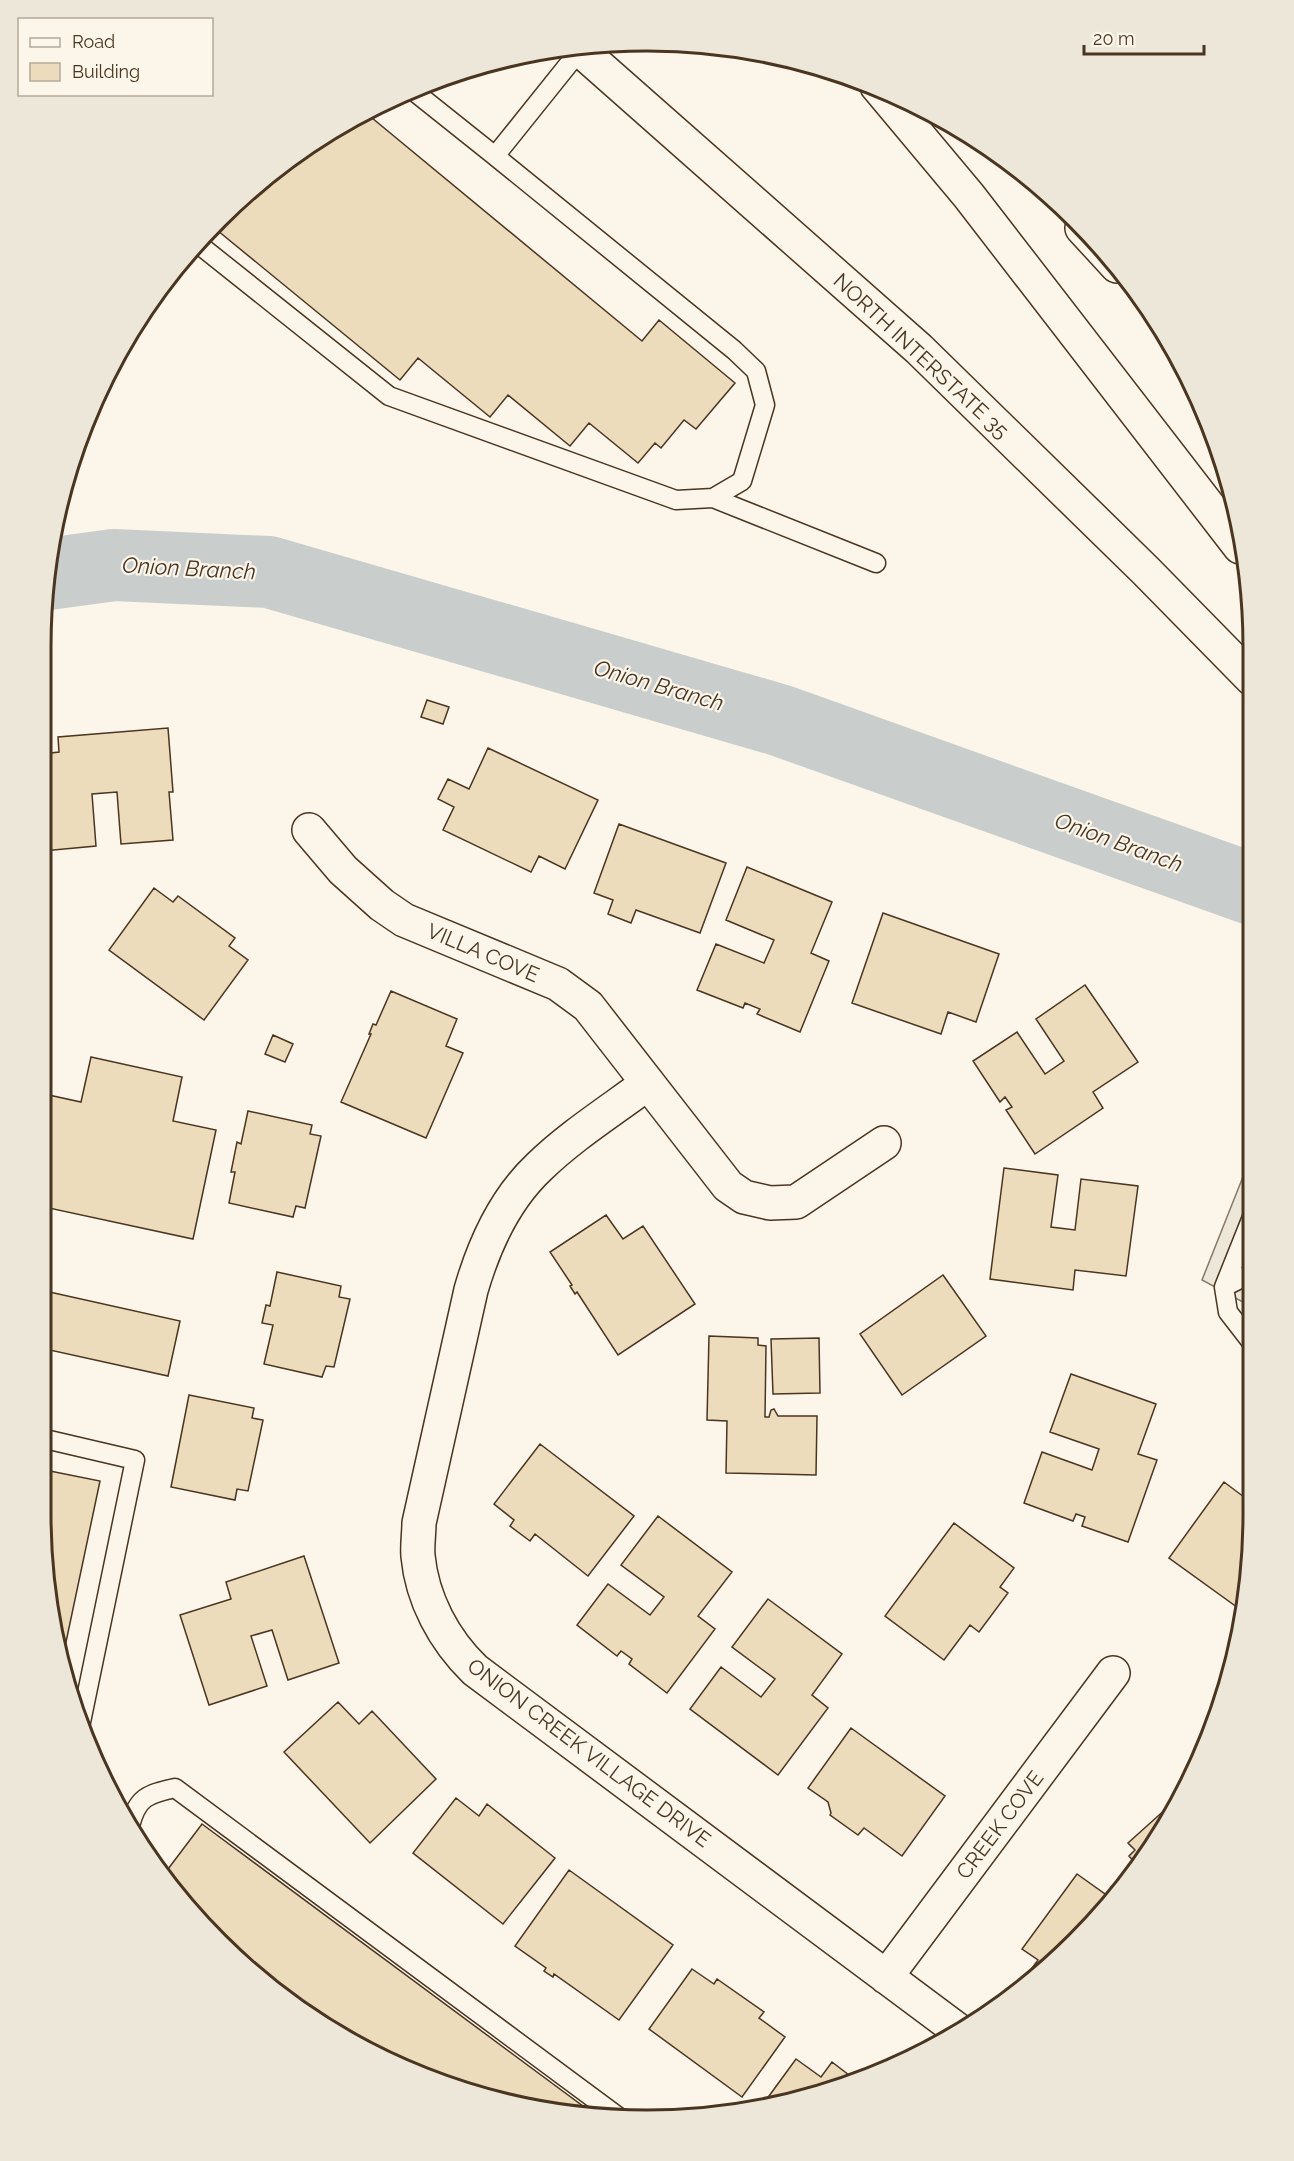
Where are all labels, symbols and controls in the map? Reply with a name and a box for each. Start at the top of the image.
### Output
legend [18,18,213,96]
scale bar [1084,18,1204,56]
text: 20 m [1093,28,1135,49]
text: Road [72,31,115,52]
text: Building [72,61,140,82]
street label: NORTH INTERSTATE 35 [829,268,1014,443]
water label: Onion Branch [121,552,257,584]
water label: Onion Branch [591,654,727,716]
water label: Onion Branch [1052,807,1186,877]
street label: VILLA COVE [423,918,543,987]
street label: ONION CREEK VILLAGE DRIVE [463,1653,716,1852]
street label: CREEK COVE [951,1766,1048,1884]

